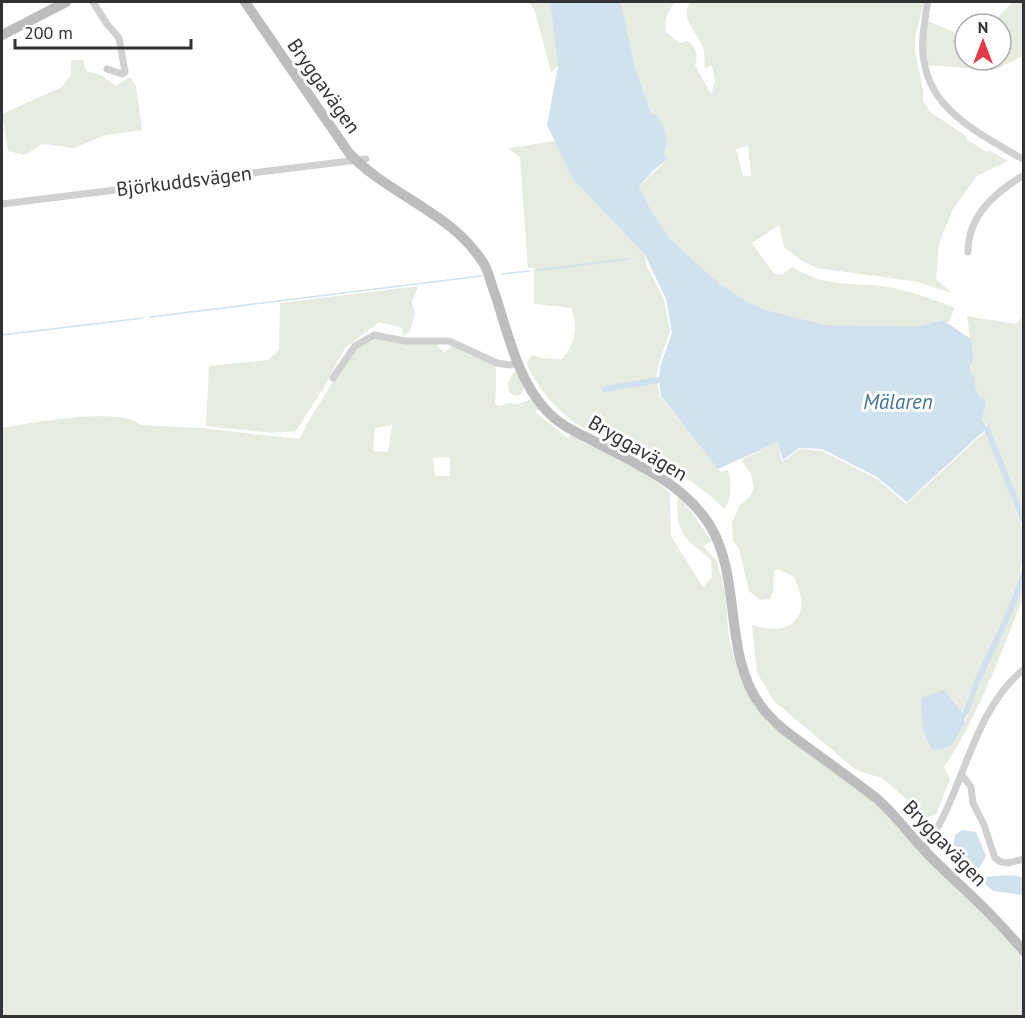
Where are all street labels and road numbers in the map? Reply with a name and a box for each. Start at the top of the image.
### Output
street label: Bryggavägen [282,33,366,139]
street label: Björkuddsvägen [115,160,253,202]
street label: Bryggavägen [584,409,692,487]
street label: Bryggavägen [897,794,993,892]

